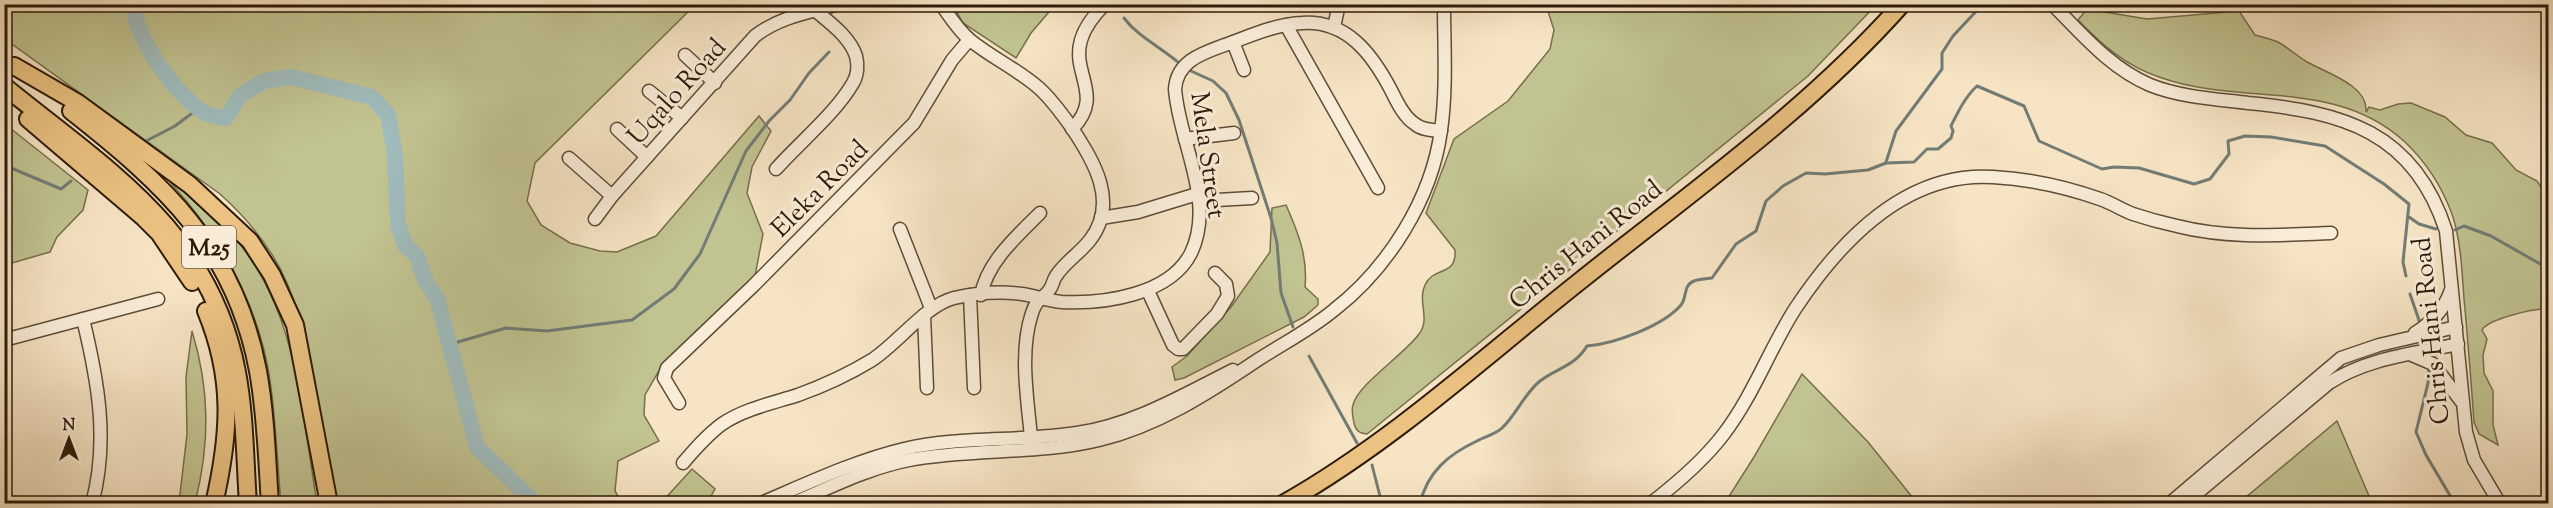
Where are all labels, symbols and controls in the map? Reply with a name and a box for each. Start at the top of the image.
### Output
street label: Uqalo Road [620,31,736,154]
street label: Mela Street [1179,90,1234,221]
street label: Eleka Road [764,132,878,247]
street label: Chris Hani Road [1502,172,1672,320]
road number: M25 [182,226,236,268]
street label: Chris Hani Road [2404,235,2461,426]
north arrow [39,409,99,469]
text: N [63,415,76,438]

